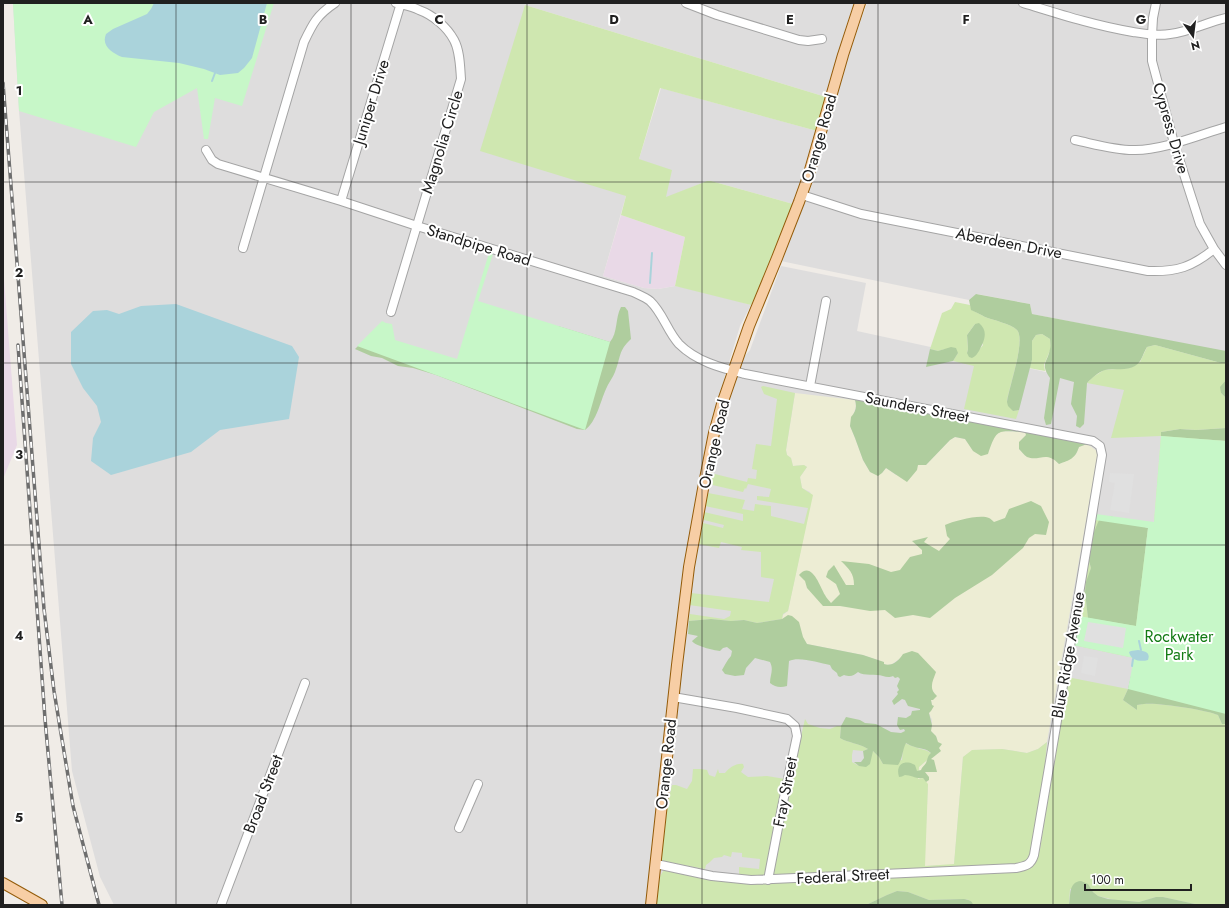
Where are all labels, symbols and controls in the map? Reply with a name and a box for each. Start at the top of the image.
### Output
text: A [82,10,93,29]
text: B [259,10,268,29]
text: C [434,10,444,29]
text: D [609,10,619,29]
text: E [786,10,794,29]
text: F [962,10,970,29]
text: G [1136,10,1147,29]
north arrow [1173,16,1213,56]
text: N [1189,37,1202,55]
street label: Juniper Drive [347,57,395,149]
street label: Cypress Drive [1147,80,1195,176]
text: 1 [16,81,22,100]
street label: Magnolia Circle [415,87,469,197]
street label: Orange Road [795,91,843,185]
street label: Standpipe Road [424,218,534,272]
street label: Aberdeen Drive [954,221,1064,265]
text: 2 [15,263,23,282]
street label: Saunders Street [863,386,971,428]
street label: Orange Road [693,397,735,491]
text: 3 [15,445,23,464]
street label: Blue Ridge Avenue [1046,590,1090,720]
park label: Rockwater Park [1145,625,1214,666]
text: 4 [14,626,24,645]
street label: Orange Road [650,718,682,810]
street label: Broad Street [237,751,289,837]
street label: Fray Street [767,755,803,829]
text: 5 [15,808,23,827]
street label: Federal Street [796,862,890,890]
scale bar [1085,866,1191,892]
text: 100 m [1091,871,1124,889]

